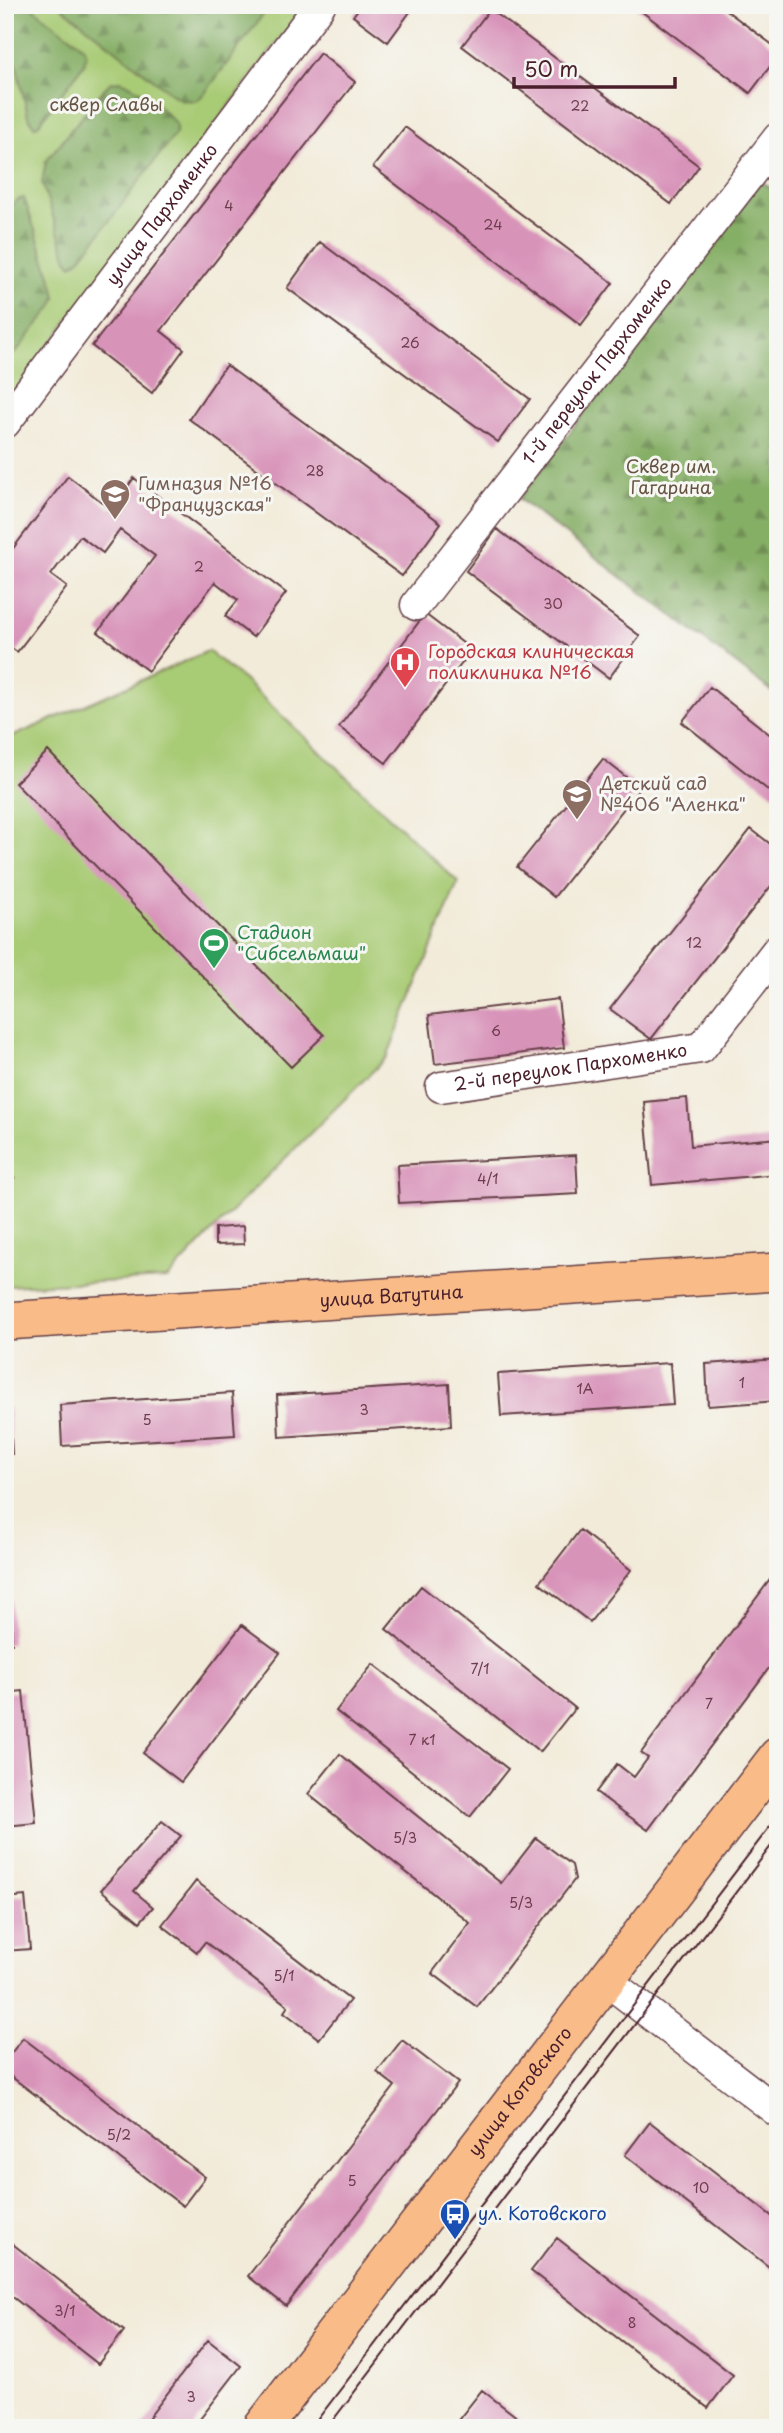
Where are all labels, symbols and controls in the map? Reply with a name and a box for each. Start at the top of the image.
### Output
scale bar [514,46,674,90]
text: 50 m [524,52,578,84]
park label: сквер Славы [49,90,163,117]
house number: 22 [571,95,589,116]
street label: улица Пархоменко [98,137,223,290]
house number: 4 [224,195,234,216]
house number: 24 [484,214,502,235]
street label: 1-й переулок Пархоменко [515,271,678,470]
house number: 26 [400,332,420,353]
park label: Сквер им. Гагарина [626,452,716,500]
house number: 28 [306,460,324,481]
place label: Гимназия №16 "Французская" [138,469,272,517]
school or university icon: Гимназия №16 "Французская" [98,477,132,521]
house number: 2 [194,556,204,577]
house number: 30 [543,593,563,614]
place label: Городская клиническая поликлиника №16 [428,637,634,685]
hospital icon: Городская клиническая поликлиника №16 [388,645,422,689]
place label: Детский сад №406 "Аленка" [599,769,746,817]
school or university icon: Детский сад №406 "Аленка" [560,777,594,821]
place label: Стадион "Сибсельмаш" [237,918,366,966]
sports icon: Стадион "Сибсельмаш" [197,926,231,970]
house number: 12 [686,932,702,953]
house number: 6 [491,1020,501,1041]
street label: 2-й переулок Пархоменко [452,1035,689,1097]
house number: 4/1 [477,1168,499,1189]
street label: улица Ватутина [319,1277,464,1313]
house number: 1 [739,1372,745,1393]
house number: 1А [576,1378,594,1399]
house number: 3 [359,1399,369,1420]
house number: 5 [142,1409,152,1430]
house number: 7/1 [470,1658,490,1679]
house number: 7 [705,1693,713,1714]
house number: 7 к1 [408,1729,436,1750]
house number: 5/3 [393,1827,417,1848]
house number: 5/3 [509,1892,533,1913]
house number: 5/1 [273,1965,295,1986]
street label: улица Котовского [460,2020,578,2161]
house number: 5/2 [107,2124,131,2145]
house number: 5 [347,2170,357,2191]
house number: 10 [693,2177,709,2198]
bus stop icon: ул. Котовского [438,2197,472,2241]
place label: ул. Котовского [478,2199,607,2226]
house number: 3/1 [54,2300,76,2321]
house number: 8 [628,2312,636,2333]
house number: 3 [186,2386,196,2407]

